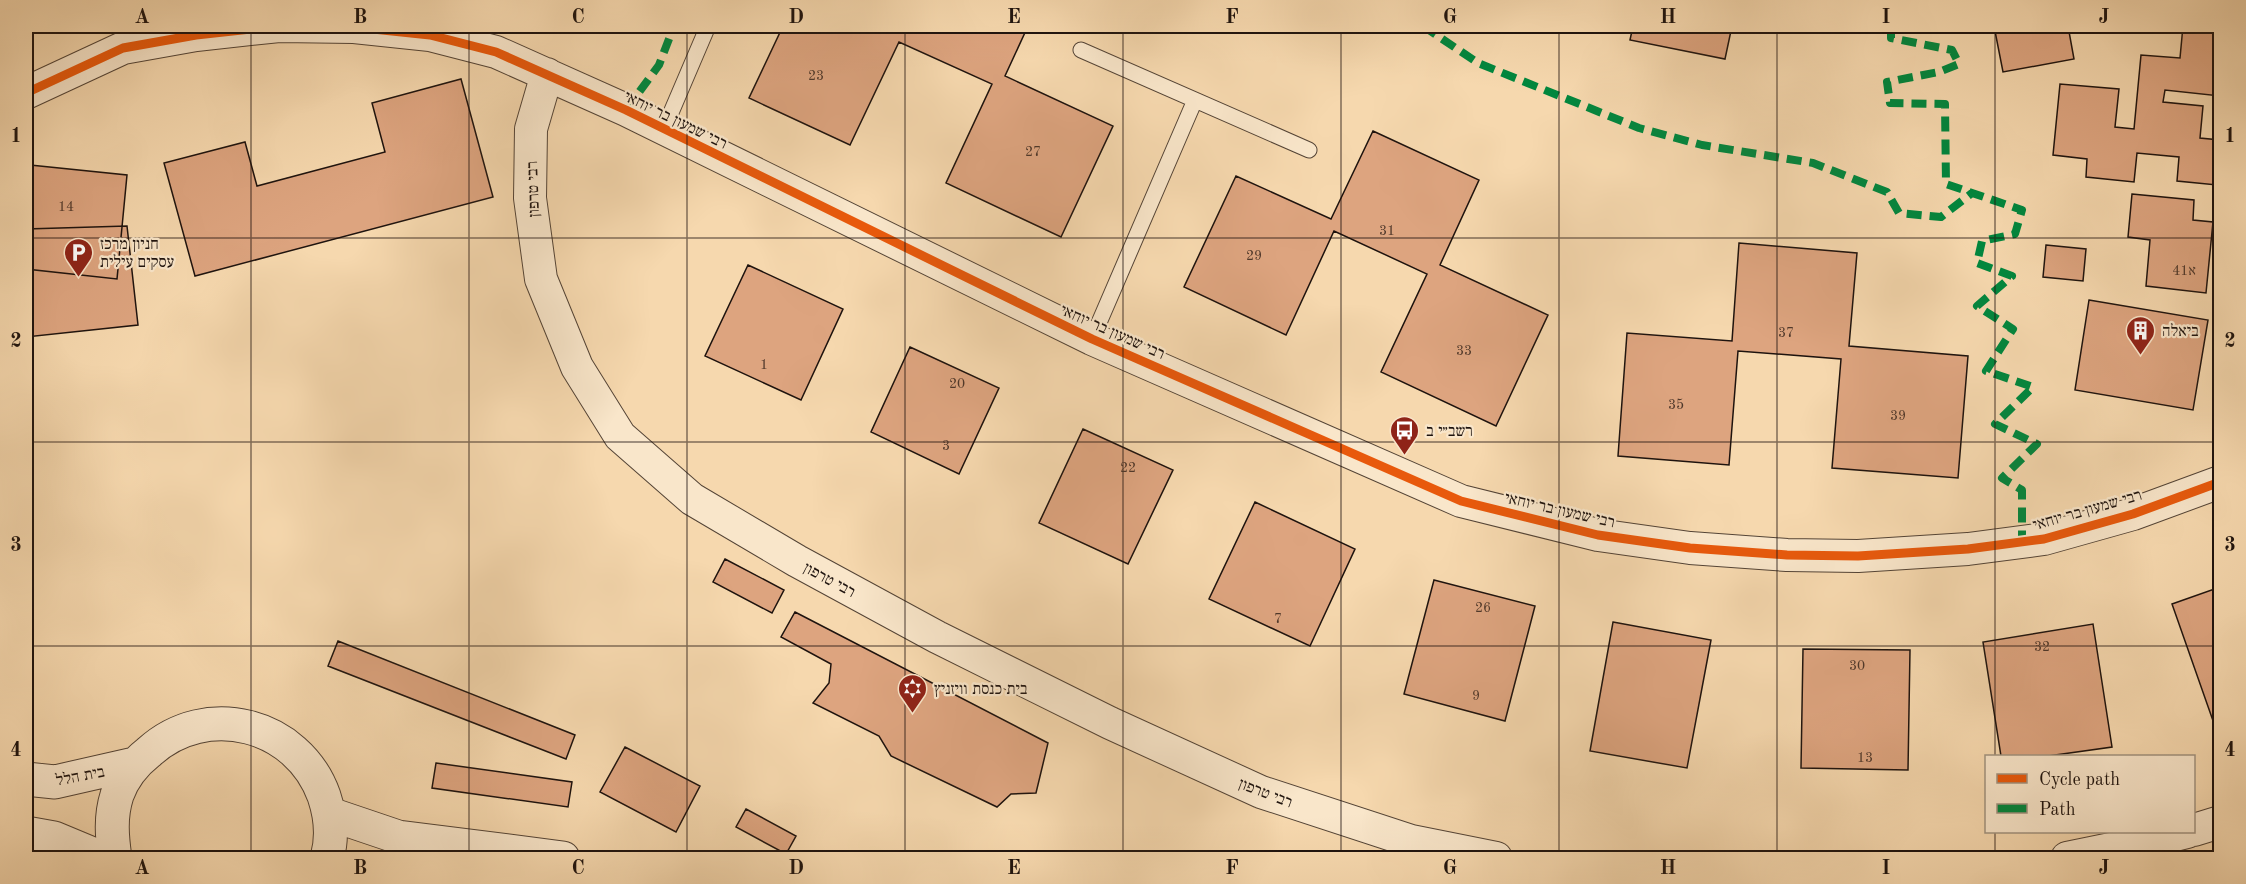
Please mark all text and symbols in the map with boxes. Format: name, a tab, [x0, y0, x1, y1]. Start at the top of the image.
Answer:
text: A	[134, 8, 150, 28]
text: B	[353, 8, 367, 28]
text: C	[571, 8, 585, 28]
text: D	[788, 8, 804, 28]
text: E	[1007, 8, 1021, 28]
text: F	[1225, 8, 1239, 28]
text: G	[1443, 8, 1457, 28]
text: H	[1660, 8, 1676, 28]
text: I	[1882, 8, 1890, 28]
text: J	[2099, 8, 2110, 28]
house number: 23	[808, 69, 824, 83]
street label: רבי שמעון בר יוחאי	[621, 89, 729, 153]
text: 1	[10, 127, 22, 147]
text: 1	[2224, 127, 2236, 147]
house number: 27	[1025, 145, 1041, 159]
street label: רבי טרפון	[525, 160, 543, 217]
house number: 14	[58, 200, 74, 214]
house number: 31	[1379, 224, 1395, 238]
parking icon: חניון מרכז עסקים עילית	[63, 236, 95, 278]
place label: חניון מרכז עסקים עילית	[100, 237, 175, 271]
house number: 29	[1246, 249, 1262, 263]
house number: 41א	[2172, 264, 2196, 278]
street label: רבי שמעון בר יוחאי	[1057, 303, 1167, 363]
building icon: ביאלה	[2125, 314, 2157, 356]
place label: ביאלה	[2162, 322, 2199, 340]
house number: 37	[1778, 326, 1794, 340]
text: 2	[10, 332, 22, 352]
text: 2	[2224, 332, 2236, 352]
house number: 33	[1456, 344, 1472, 358]
house number: 1	[760, 358, 768, 372]
house number: 20	[949, 377, 965, 391]
house number: 35	[1668, 398, 1684, 412]
house number: 39	[1890, 409, 1906, 423]
bus stop icon: רשב״י ב	[1389, 414, 1421, 456]
place label: רשב״י ב	[1426, 424, 1473, 440]
house number: 3	[942, 439, 950, 453]
house number: 22	[1120, 461, 1136, 475]
street label: רבי שמעון בר יוחאי	[2031, 488, 2144, 534]
street label: רבי שמעון בר יוחאי	[1503, 490, 1616, 531]
text: 3	[10, 536, 22, 556]
text: 3	[2224, 536, 2236, 556]
street label: רבי טרפון	[800, 560, 858, 601]
house number: 26	[1475, 601, 1491, 615]
house number: 7	[1274, 612, 1282, 626]
house number: 32	[2034, 640, 2050, 654]
house number: 30	[1849, 659, 1865, 673]
synagogue icon: בית כנסת וויזניץ	[897, 672, 929, 714]
place label: בית כנסת וויזניץ	[934, 682, 1028, 698]
house number: 9	[1472, 689, 1480, 703]
text: 4	[10, 741, 22, 761]
text: 4	[2224, 741, 2236, 761]
house number: 13	[1857, 751, 1873, 765]
legend	[1985, 755, 2195, 833]
street label: בית הלל	[54, 762, 106, 790]
text: Cycle path	[2039, 771, 2120, 789]
street label: רבי טרפון	[1236, 776, 1294, 811]
text: Path	[2039, 801, 2076, 819]
text: A	[134, 859, 150, 879]
text: B	[353, 859, 367, 879]
text: C	[571, 859, 585, 879]
text: D	[788, 859, 804, 879]
text: E	[1007, 859, 1021, 879]
text: F	[1225, 859, 1239, 879]
text: G	[1443, 859, 1457, 879]
text: H	[1660, 859, 1676, 879]
text: I	[1882, 859, 1890, 879]
text: J	[2099, 859, 2110, 879]

